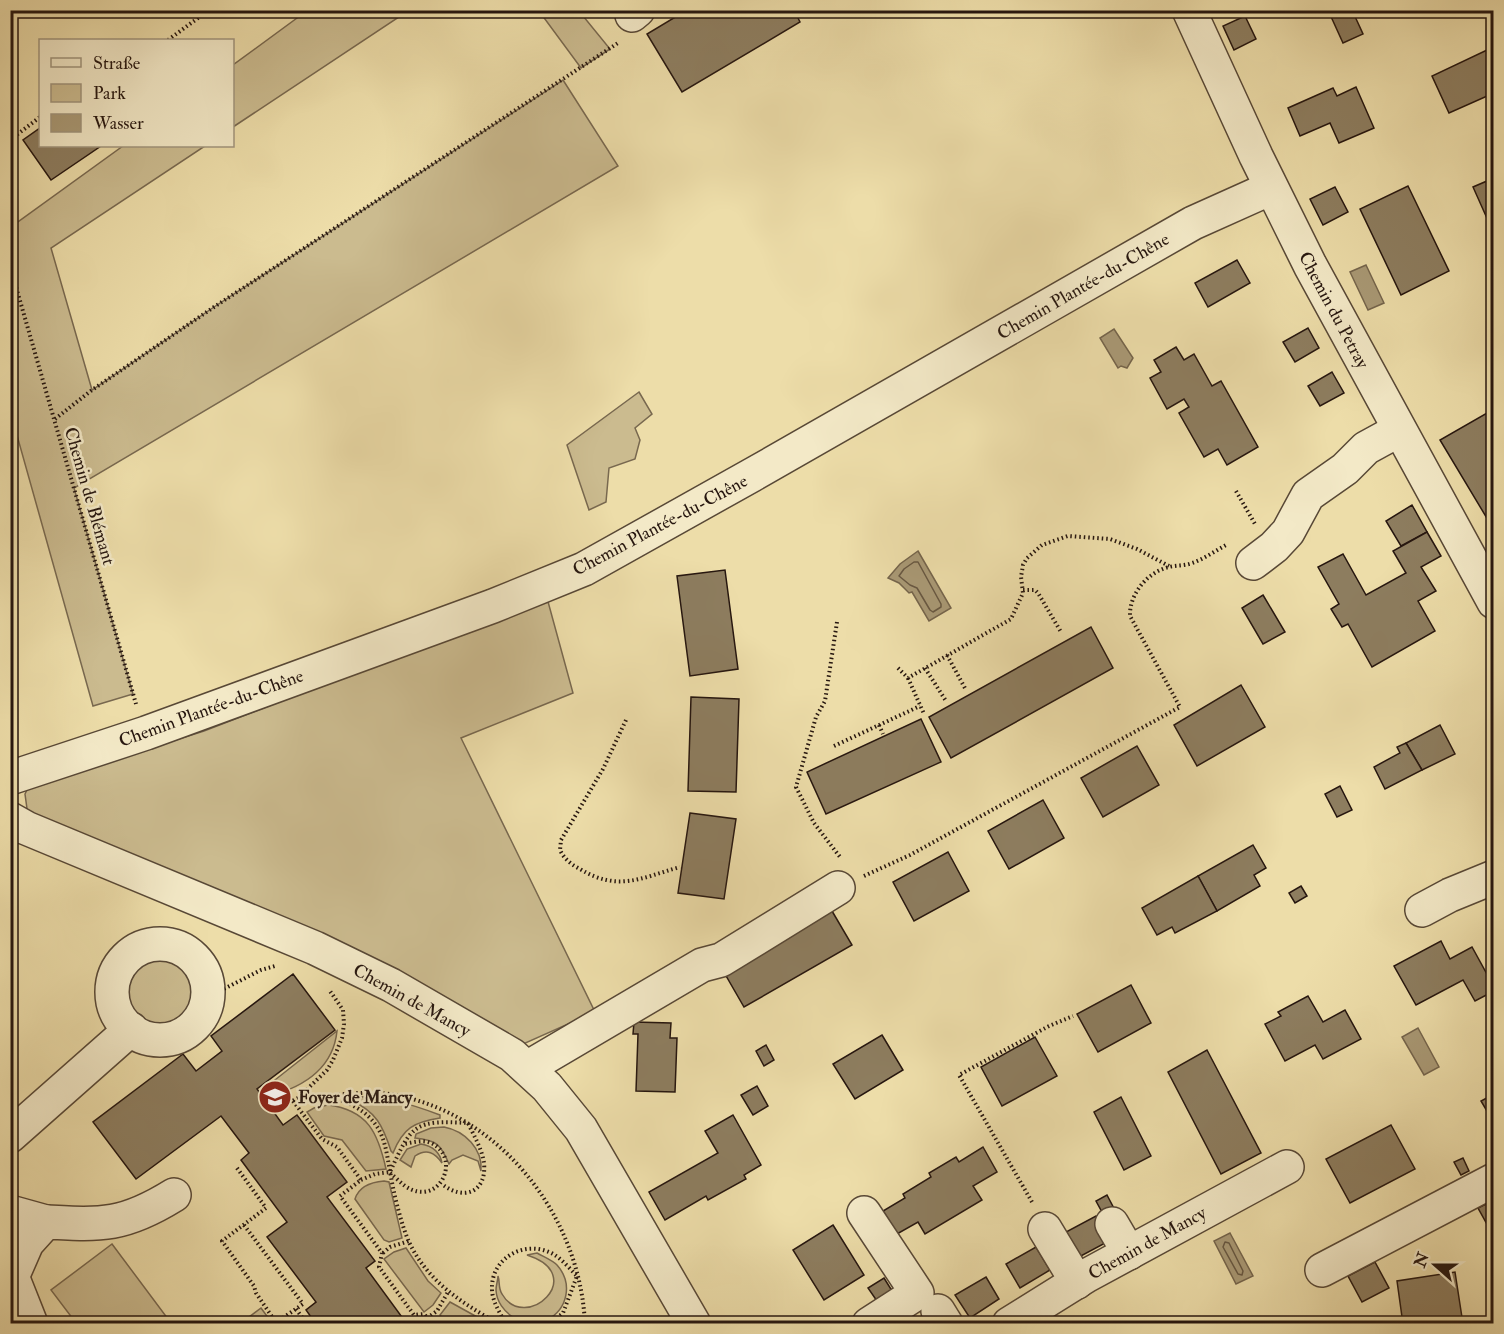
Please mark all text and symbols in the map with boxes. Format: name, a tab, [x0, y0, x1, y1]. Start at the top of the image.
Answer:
legend	[39, 39, 234, 147]
text: Straße	[93, 52, 141, 75]
text: Park	[93, 82, 126, 105]
text: Wasser	[92, 112, 144, 135]
street label: Chemin Plantée-du-Chêne	[993, 228, 1174, 345]
street label: Chemin du Petray	[1293, 248, 1375, 374]
street label: Chemin de Blémant	[59, 425, 120, 568]
street label: Chemin Plantée-du-Chêne	[569, 469, 752, 581]
street label: Chemin Plantée-du-Chêne	[116, 664, 307, 753]
street label: Chemin de Mancy	[349, 959, 476, 1043]
school or university icon: Foyer de Mancy	[257, 1079, 293, 1115]
place label: Foyer de Mancy	[298, 1086, 414, 1109]
street label: Chemin de Mancy	[1084, 1201, 1211, 1285]
north arrow	[1405, 1235, 1465, 1295]
text: N	[1410, 1249, 1434, 1271]

